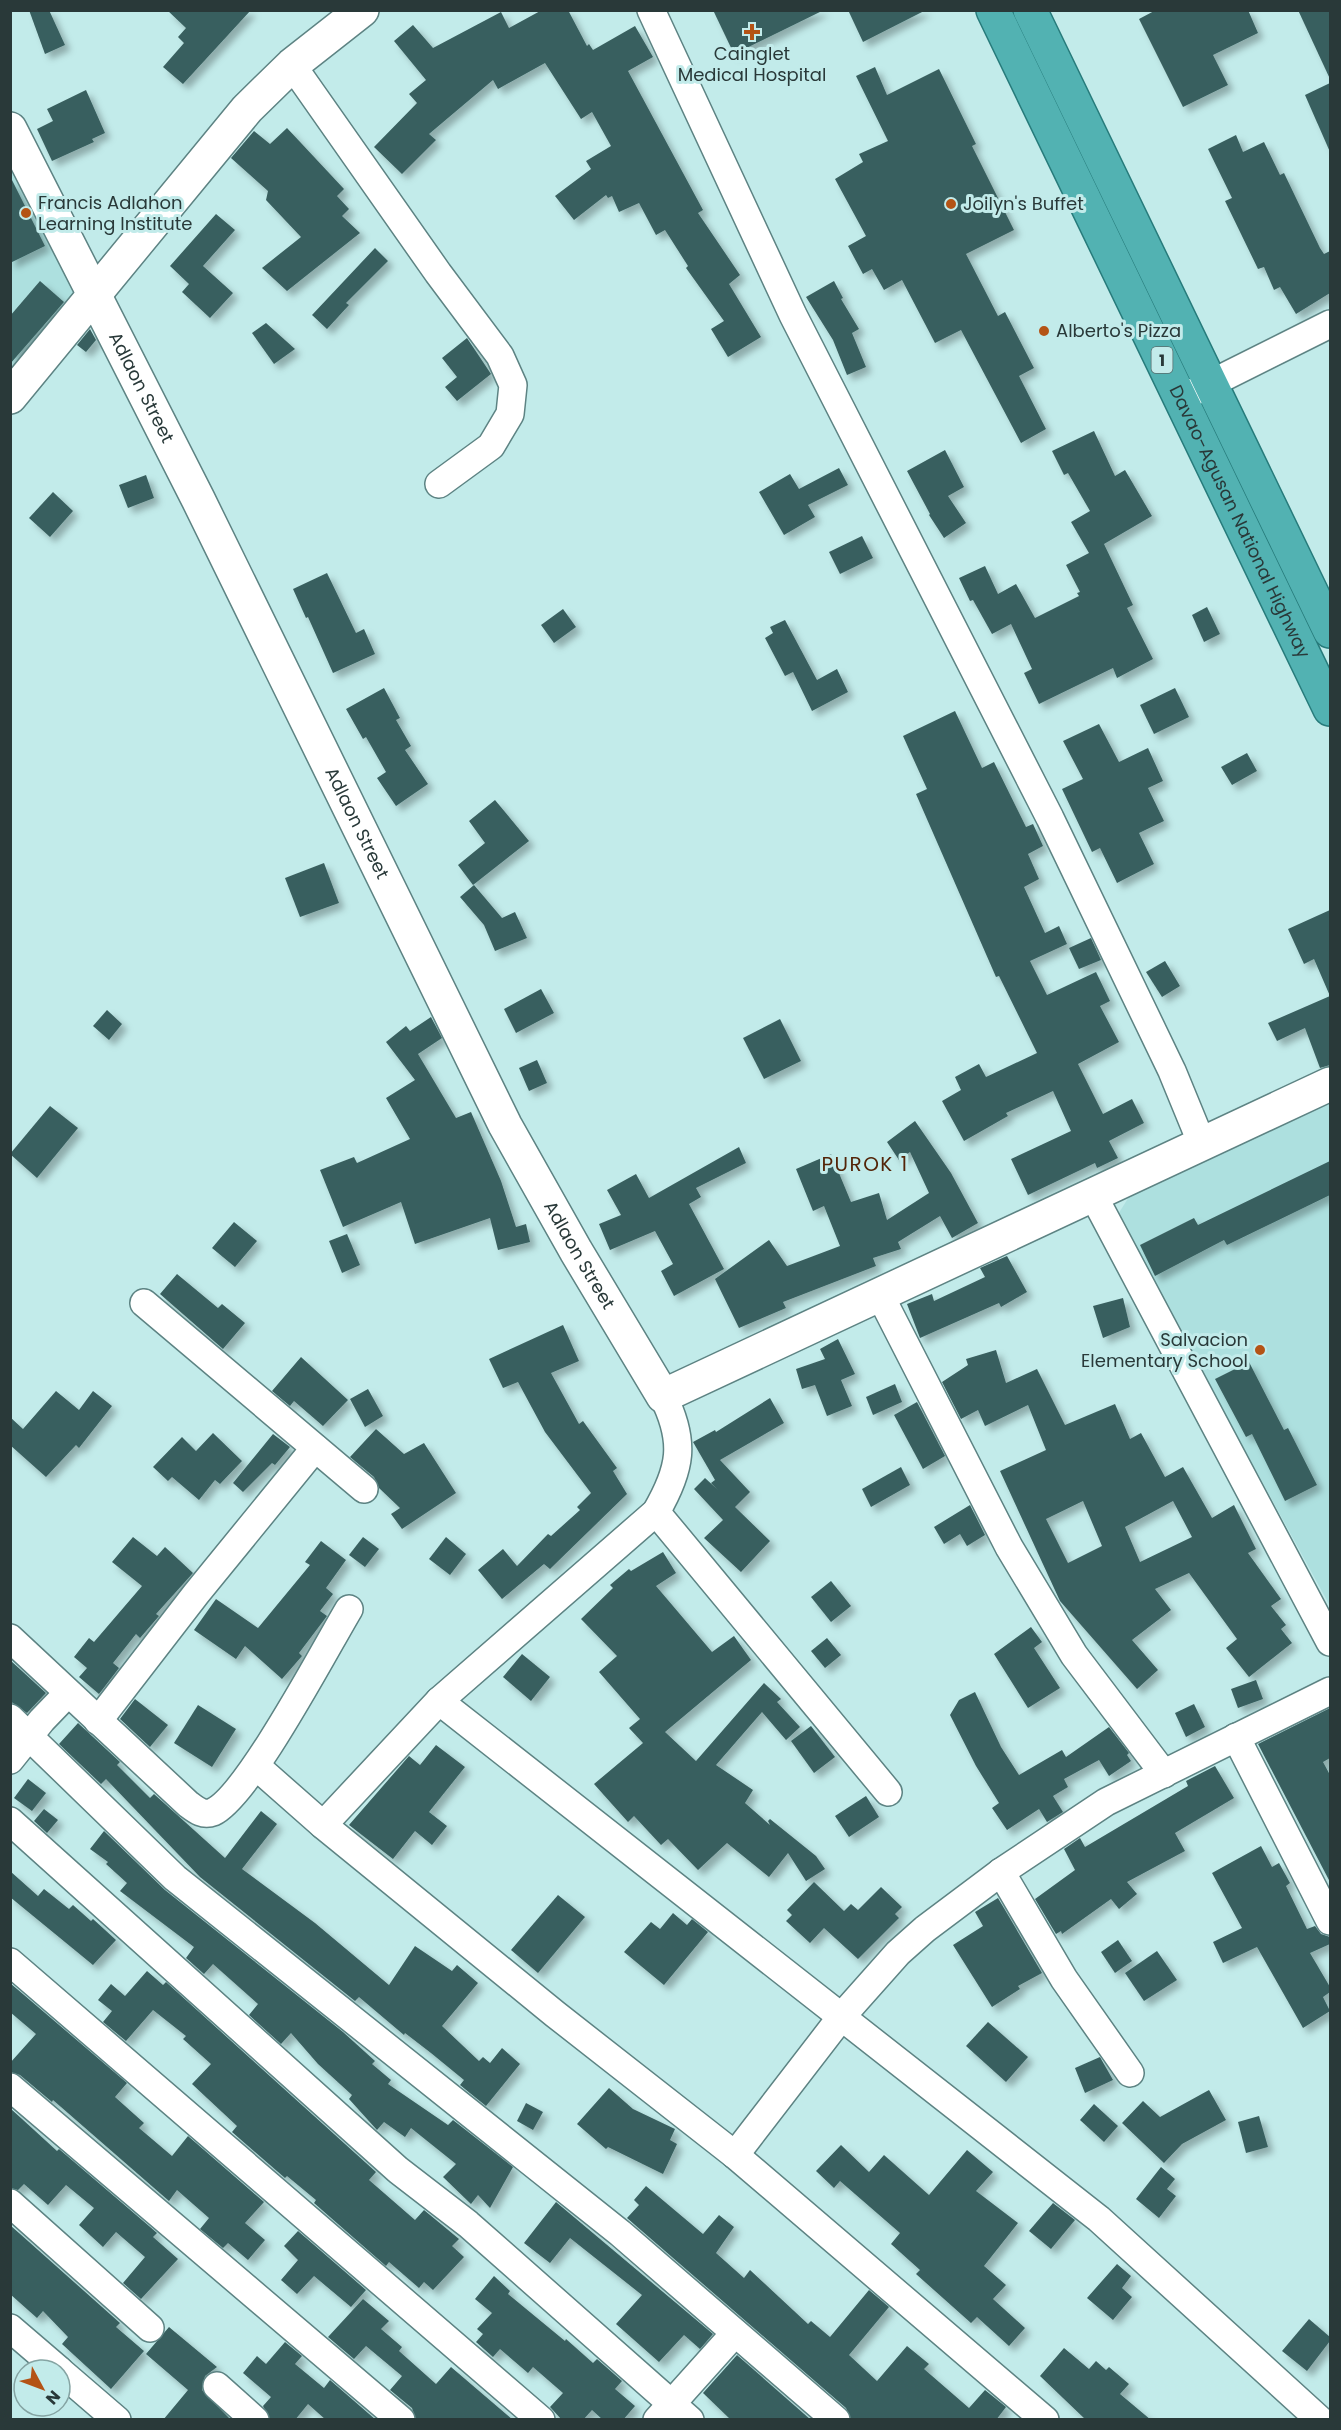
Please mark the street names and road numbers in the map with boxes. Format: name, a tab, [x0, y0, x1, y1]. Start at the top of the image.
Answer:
street label: Adlaon Street	[103, 327, 180, 447]
road number: 1	[1152, 347, 1172, 373]
street label: Davao-Agusan National Highway	[1164, 381, 1317, 662]
street label: Adlaon Street	[319, 763, 395, 883]
street label: Adlaon Street	[538, 1196, 621, 1314]

